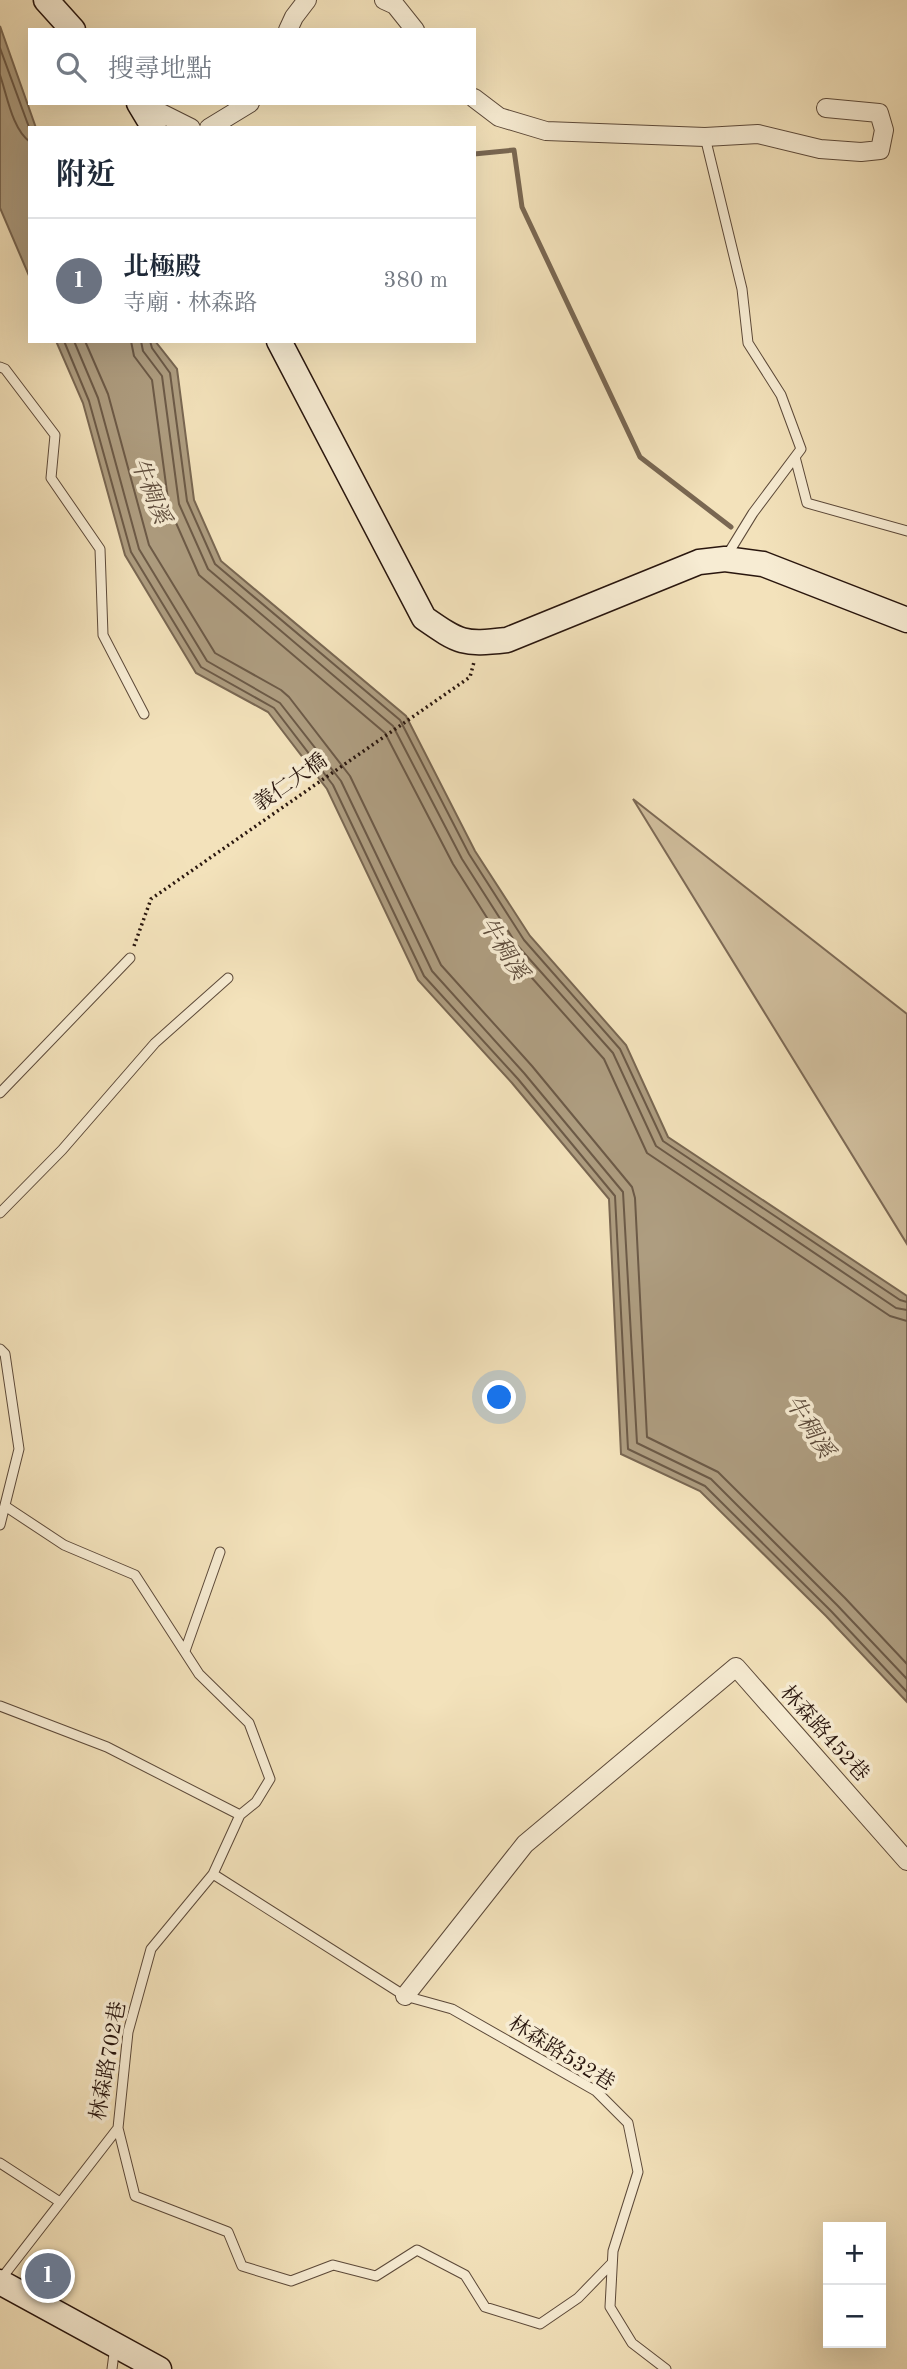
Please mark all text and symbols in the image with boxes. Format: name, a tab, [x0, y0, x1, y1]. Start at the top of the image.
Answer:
search box	[28, 28, 476, 105]
icon: search	[52, 48, 90, 86]
text: 搜尋地點	[108, 57, 212, 83]
text: 附近	[56, 161, 116, 191]
text: 北極殿	[123, 255, 201, 281]
text: 1	[72, 269, 86, 292]
text: 380 m	[383, 269, 448, 292]
text: 寺廟 · 林森路	[123, 292, 257, 315]
water label: 牛稠溪	[126, 454, 177, 530]
street label: 義仁大橋	[249, 749, 331, 816]
water label: 牛稠溪	[475, 913, 535, 987]
your location	[482, 1380, 516, 1414]
water label: 牛稠溪	[781, 1391, 841, 1465]
street label: 林森路452巷	[776, 1681, 874, 1786]
street label: 林森路702巷	[86, 1999, 130, 2122]
street label: 林森路532巷	[504, 2011, 619, 2095]
map controls	[823, 2222, 886, 2348]
button: +	[823, 2222, 886, 2285]
pin: 1	[25, 2250, 71, 2302]
button: −	[823, 2285, 886, 2348]

